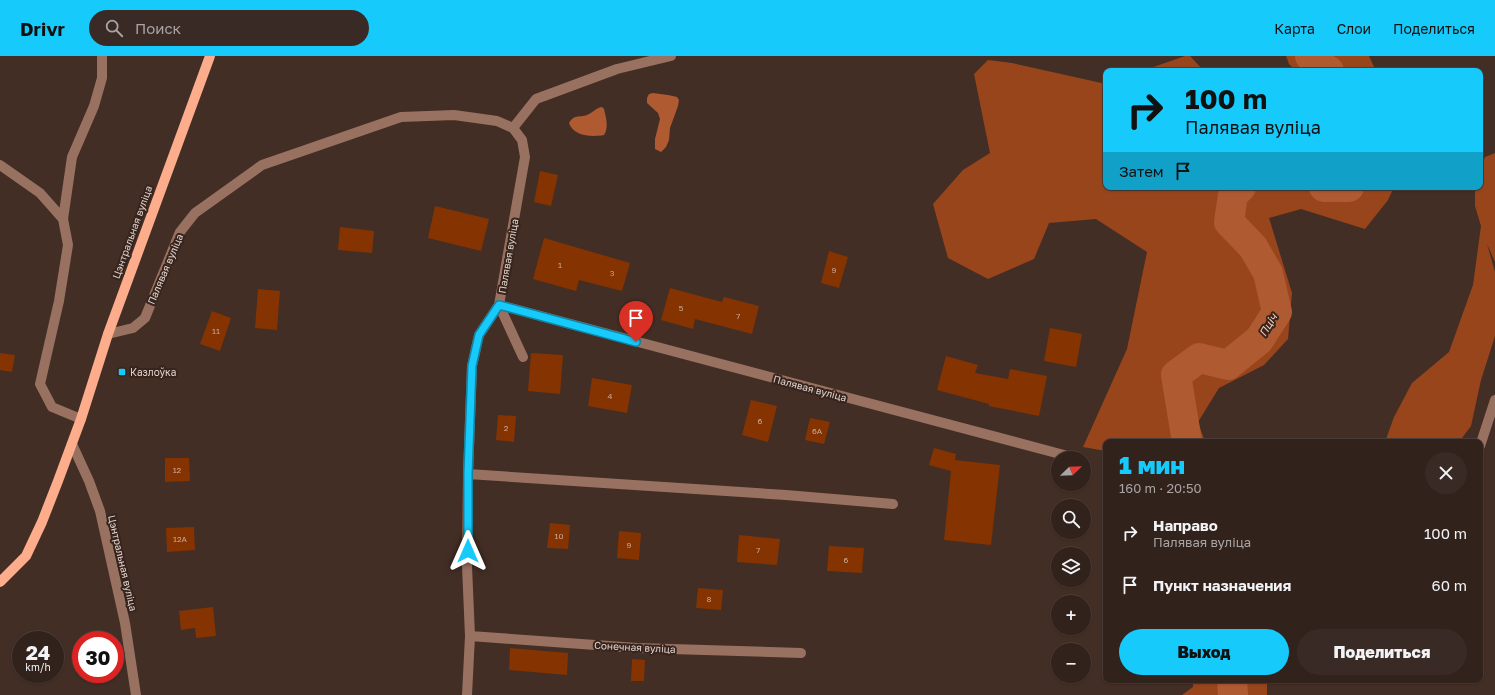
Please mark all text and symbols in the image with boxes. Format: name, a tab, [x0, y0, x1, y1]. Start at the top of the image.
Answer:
search box	[89, 10, 369, 46]
text: Drivr	[20, 17, 65, 40]
icon: search	[103, 17, 125, 39]
text: Поиск	[135, 19, 181, 37]
text: Карта	[1274, 20, 1315, 37]
text: Слои	[1337, 20, 1371, 37]
text: Поделиться	[1393, 20, 1475, 37]
text: 100 m	[1185, 82, 1267, 115]
icon: right	[1119, 84, 1171, 136]
text: Палявая вуліца	[1185, 116, 1321, 138]
icon: arrive	[1172, 160, 1194, 182]
text: Затем	[1119, 162, 1164, 180]
street label: Цэнтральная вуліца	[110, 184, 154, 280]
street label: Палявая вуліца	[496, 218, 520, 294]
street label: Палявая вуліца	[145, 232, 185, 306]
house number: 1	[558, 260, 562, 270]
house number: 9	[832, 265, 837, 275]
house number: 3	[610, 268, 615, 278]
pin	[619, 301, 653, 342]
house number: 5	[679, 303, 684, 313]
icon: arrive	[625, 307, 647, 329]
water label: Пціч	[1256, 310, 1280, 338]
house number: 7	[736, 311, 740, 321]
house number: 11	[212, 326, 220, 336]
place label: Казлоўка	[130, 366, 176, 378]
marker: Казлоўка	[117, 367, 127, 377]
street label: Палявая вуліца	[772, 372, 848, 404]
house number: 4	[608, 391, 613, 401]
house number: 6	[758, 416, 763, 426]
house number: 2	[504, 423, 509, 433]
house number: 6А	[812, 426, 823, 436]
text: 1 мин	[1119, 450, 1185, 479]
north arrow	[1051, 451, 1091, 491]
map controls	[1051, 451, 1091, 683]
button: close	[1425, 452, 1467, 494]
house number: 12	[173, 465, 182, 475]
text: 160 m · 20:50	[1119, 480, 1202, 496]
button: search	[1051, 499, 1091, 539]
street label: Цэнтральная вуліца	[106, 514, 140, 612]
text: Направо	[1153, 516, 1218, 534]
icon: right	[1119, 522, 1141, 544]
text: 100 m	[1424, 524, 1467, 542]
position arrow	[447, 530, 489, 572]
house number: 10	[555, 531, 563, 541]
house number: 12А	[173, 534, 188, 544]
text: Палявая вуліца	[1153, 534, 1251, 550]
house number: 9	[627, 540, 632, 550]
house number: 7	[756, 545, 760, 555]
button: layers	[1051, 547, 1091, 587]
house number: 6	[844, 555, 849, 565]
icon: arrive	[1119, 574, 1141, 596]
text: Пункт назначения	[1153, 576, 1291, 594]
text: 60 m	[1432, 576, 1467, 594]
house number: 8	[707, 594, 712, 604]
button: +	[1051, 595, 1091, 635]
button: Выход	[1119, 629, 1289, 675]
button: Поделиться	[1297, 629, 1467, 675]
speed limit sign: 30	[72, 631, 124, 683]
street label: Сонечная вуліца	[594, 639, 676, 655]
text: 24	[26, 640, 50, 664]
button: −	[1051, 643, 1091, 683]
text: km/h	[25, 661, 51, 673]

